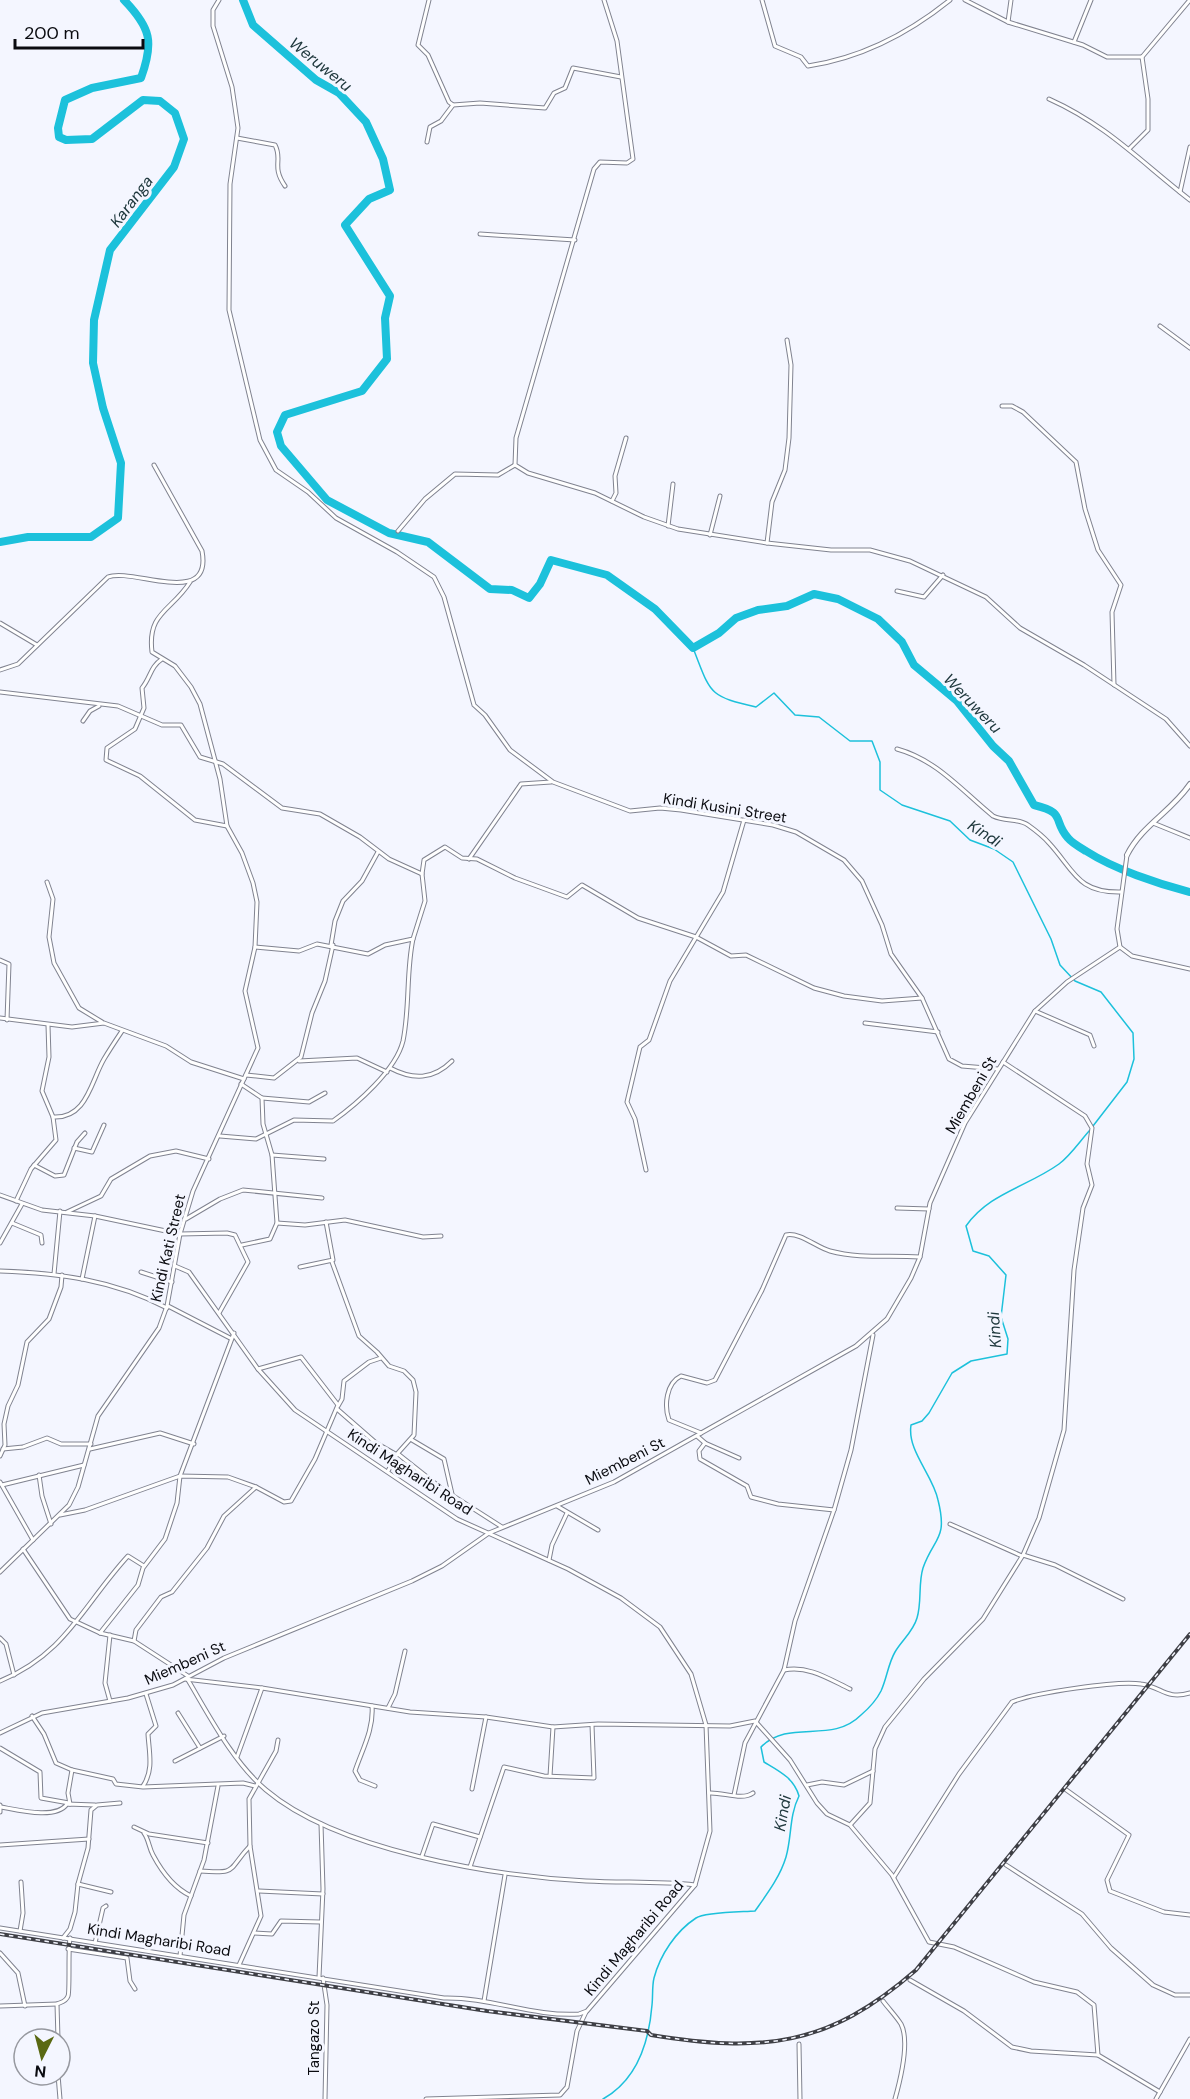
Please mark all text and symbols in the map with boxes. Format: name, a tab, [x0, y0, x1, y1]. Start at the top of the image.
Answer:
scale bar	[15, 12, 142, 50]
text: 200 m	[24, 21, 80, 45]
water label: Weruweru	[285, 33, 357, 96]
water label: Karanga	[105, 171, 158, 231]
water label: Weruweru	[939, 669, 1006, 738]
street label: Kindi Kusini Street	[662, 788, 788, 828]
water label: Kindi	[964, 815, 1007, 853]
street label: Miembeni St	[941, 1052, 1001, 1138]
street label: Kindi Kati Street	[146, 1192, 190, 1304]
water label: Kindi	[983, 1310, 1006, 1349]
street label: Kindi Magharibi Road	[344, 1424, 476, 1520]
street label: Miembeni St	[582, 1432, 668, 1490]
street label: Miembeni St	[141, 1636, 229, 1690]
water label: Kindi	[769, 1792, 796, 1833]
street label: Kindi Magharibi Road	[580, 1876, 688, 2000]
street label: Kindi Magharibi Road	[86, 1919, 232, 1961]
street label: Tangazo St	[304, 2000, 324, 2075]
north arrow	[12, 2027, 72, 2087]
text: N	[34, 2060, 47, 2082]

